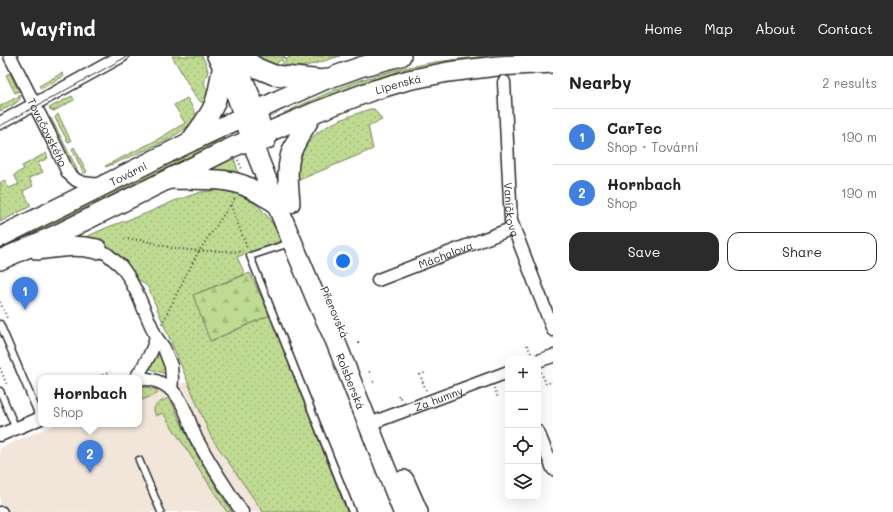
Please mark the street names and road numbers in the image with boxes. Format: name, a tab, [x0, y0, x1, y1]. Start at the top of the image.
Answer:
street label: Lipenská	[373, 70, 422, 97]
street label: Tovačovského	[25, 95, 72, 169]
street label: Tovární	[107, 157, 149, 189]
street label: Vaníčkova	[502, 182, 524, 239]
street label: Máchalova	[416, 237, 475, 271]
street label: Přerovská	[317, 284, 353, 340]
street label: Rolsberská	[333, 351, 369, 411]
street label: Za humny	[412, 382, 465, 414]

